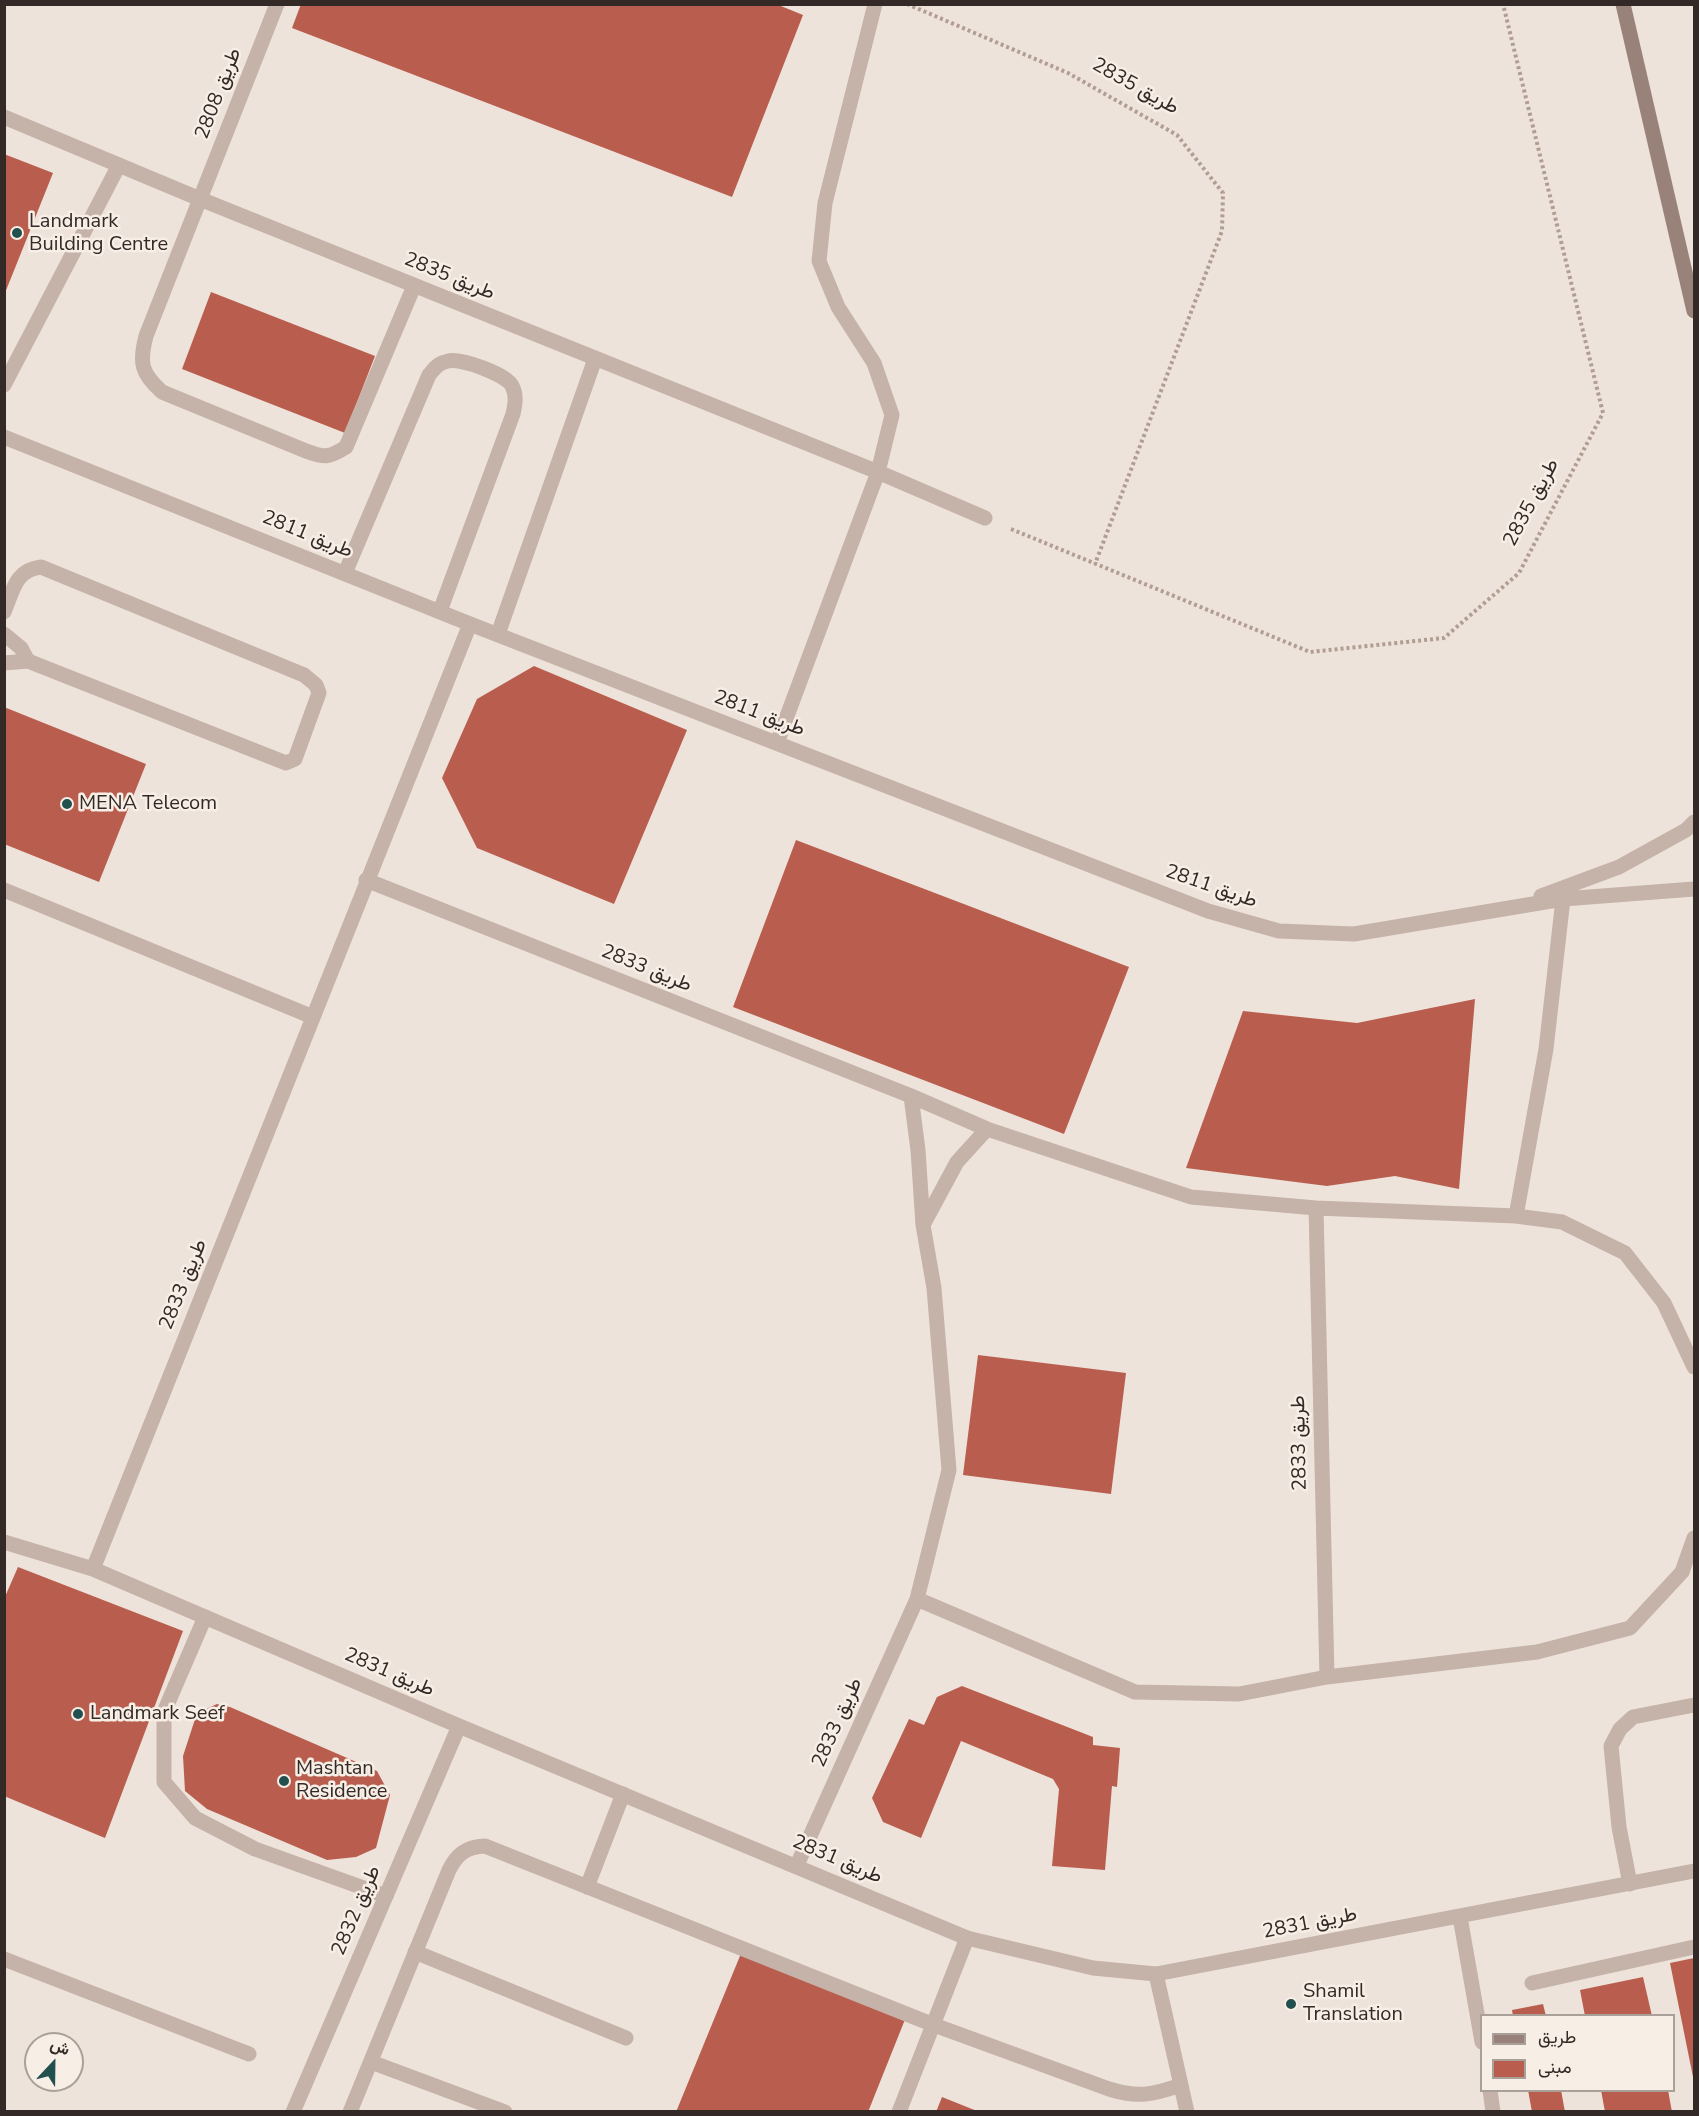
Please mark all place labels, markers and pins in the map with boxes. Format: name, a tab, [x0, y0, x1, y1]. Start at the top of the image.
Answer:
place label: Landmark Building Centre	[29, 210, 168, 257]
marker: Landmark Building Centre	[10, 226, 24, 240]
place label: MENA Telecom	[79, 792, 217, 816]
marker: MENA Telecom	[60, 797, 74, 811]
place label: Landmark Seef	[90, 1702, 225, 1726]
marker: Landmark Seef	[71, 1707, 85, 1721]
place label: Mashtan Residence	[296, 1757, 387, 1804]
marker: Mashtan Residence	[277, 1774, 291, 1788]
place label: Shamil Translation	[1303, 1980, 1403, 2027]
marker: Shamil Translation	[1284, 1997, 1298, 2011]

